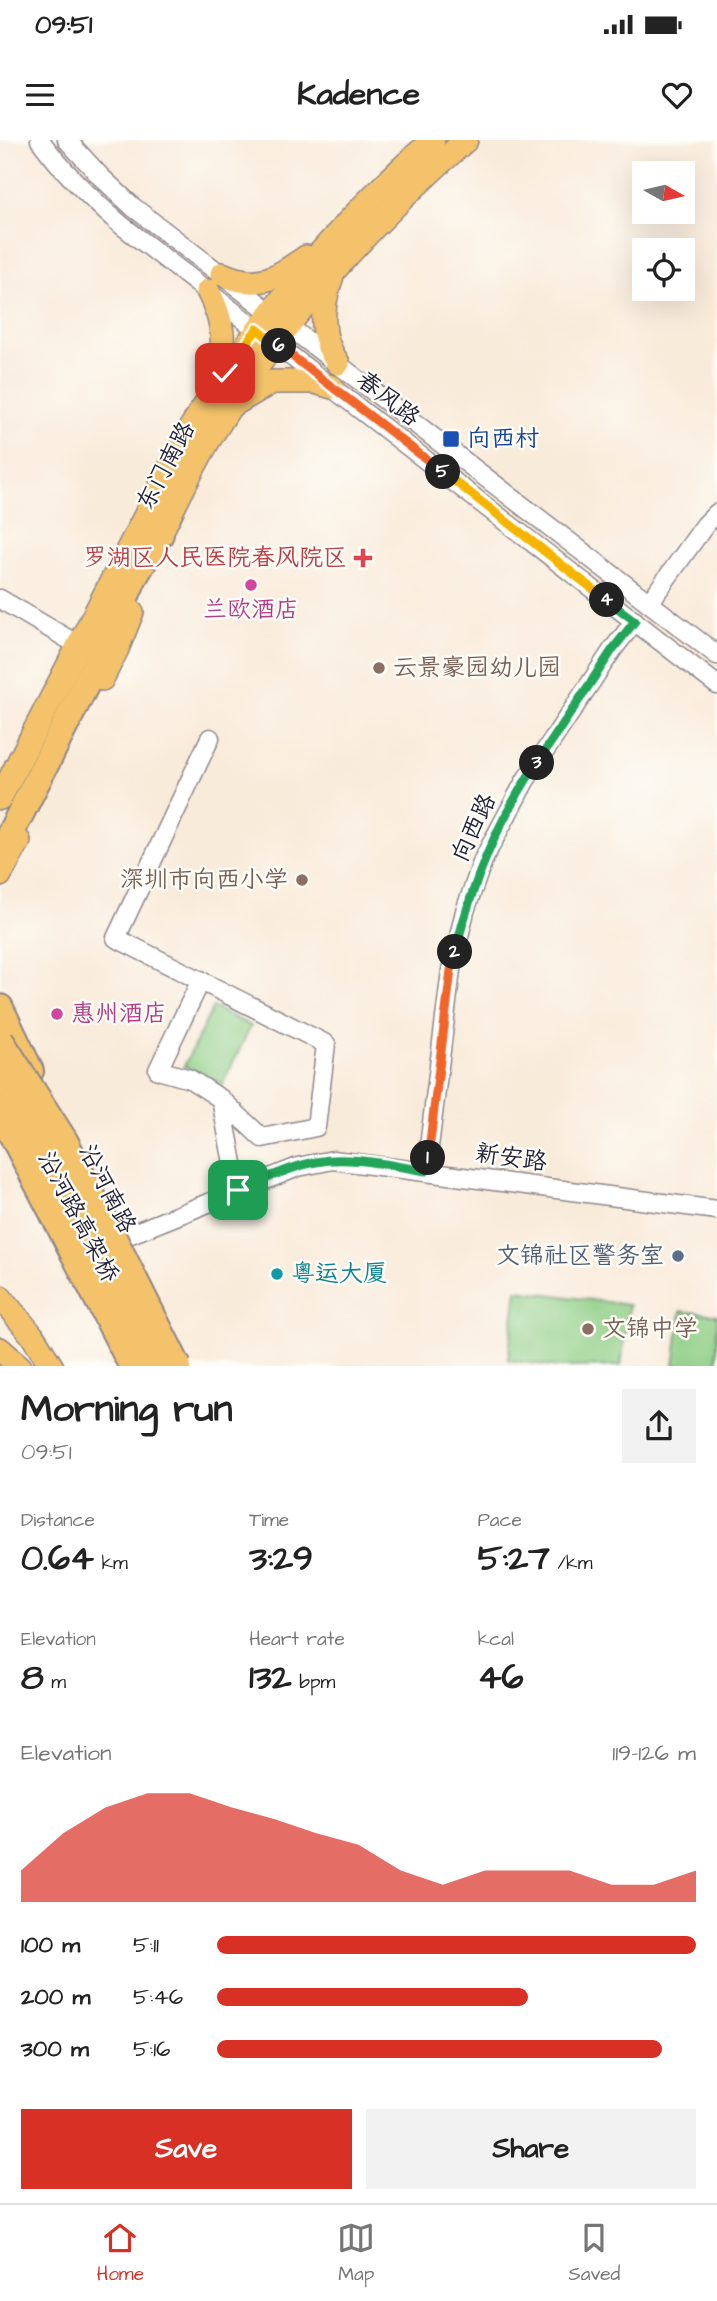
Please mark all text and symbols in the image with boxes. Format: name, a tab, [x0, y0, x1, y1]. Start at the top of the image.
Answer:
text: 09:51	[35, 7, 92, 43]
text: Kadence	[297, 72, 420, 117]
icon: menu	[21, 76, 59, 114]
icon: heart	[658, 76, 696, 114]
north arrow	[632, 161, 695, 224]
map controls	[632, 161, 695, 301]
button: locate	[632, 238, 695, 301]
pin: 6	[262, 328, 296, 364]
text: 6	[273, 332, 284, 359]
pin	[195, 343, 255, 403]
icon: check	[206, 354, 244, 392]
street label: 春风路	[349, 363, 427, 435]
street label: 东门南路	[128, 416, 204, 516]
place label: 向西村	[467, 422, 539, 456]
marker: 向西村	[441, 429, 461, 449]
pin: 5	[426, 454, 460, 490]
text: 5	[436, 458, 449, 485]
place label: 罗湖区人民医院春风院区	[83, 541, 347, 575]
marker: 罗湖区人民医院春风院区	[353, 548, 373, 568]
marker: 兰欧酒店	[243, 577, 259, 593]
pin: 4	[590, 582, 624, 617]
text: 4	[600, 586, 613, 613]
place label: 兰欧酒店	[203, 593, 299, 627]
place label: 云景豪园幼儿园	[393, 651, 561, 685]
marker: 云景豪园幼儿园	[371, 660, 387, 676]
pin: 3	[520, 746, 554, 780]
text: 3	[532, 749, 541, 776]
street label: 向西路	[443, 788, 505, 868]
place label: 深圳市向西小学	[120, 863, 288, 897]
marker: 深圳市向西小学	[294, 872, 310, 888]
pin: 2	[438, 934, 472, 970]
text: 2	[449, 938, 460, 965]
place label: 惠州酒店	[71, 997, 167, 1031]
marker: 惠州酒店	[49, 1006, 65, 1022]
street label: 新安路	[473, 1136, 549, 1180]
street label: 沿河南路	[70, 1139, 144, 1239]
pin: 1	[410, 1140, 446, 1176]
text: 1	[426, 1144, 429, 1171]
street label: 沿河路高架桥	[29, 1145, 127, 1289]
pin	[208, 1160, 268, 1220]
icon: arrive	[219, 1171, 257, 1209]
place label: 文锦社区警务室	[496, 1239, 664, 1273]
marker: 文锦社区警务室	[670, 1248, 686, 1264]
place label: 粤运大厦	[291, 1257, 387, 1291]
marker: 粤运大厦	[269, 1266, 285, 1282]
place label: 文锦中学	[602, 1312, 698, 1346]
marker: 文锦中学	[580, 1321, 596, 1337]
text: Morning run	[21, 1384, 233, 1436]
button: share	[622, 1389, 696, 1463]
text: 09:51	[21, 1436, 72, 1468]
text: Distance	[21, 1507, 95, 1534]
text: Time	[249, 1507, 289, 1534]
text: Pace	[478, 1507, 522, 1534]
text: 0.64	[21, 1534, 94, 1583]
text: 3:29	[249, 1534, 313, 1583]
text: 5:27	[478, 1534, 550, 1583]
text: km	[94, 1550, 128, 1577]
text: /km	[550, 1550, 593, 1577]
text: Elevation	[21, 1626, 96, 1653]
text: Heart rate	[249, 1626, 345, 1653]
text: kcal	[478, 1626, 514, 1653]
text: 8	[21, 1653, 44, 1702]
text: 132	[249, 1653, 292, 1702]
text: 46	[478, 1653, 523, 1702]
text: m	[44, 1669, 66, 1696]
text: bpm	[292, 1669, 335, 1696]
text: Elevation	[21, 1737, 112, 1769]
text: 119–126 m	[612, 1737, 696, 1769]
text: 100 m	[21, 1929, 80, 1961]
text: 5:11	[133, 1929, 159, 1961]
text: 200 m	[21, 1981, 90, 2013]
text: 5:46	[133, 1981, 183, 2013]
text: 300 m	[21, 2033, 89, 2065]
text: 5:16	[133, 2033, 171, 2065]
button: Save	[21, 2109, 352, 2189]
button: Share	[366, 2109, 696, 2189]
tab: Home	[97, 2219, 144, 2288]
tab: Map	[337, 2219, 375, 2288]
tab: Saved	[569, 2219, 620, 2288]

